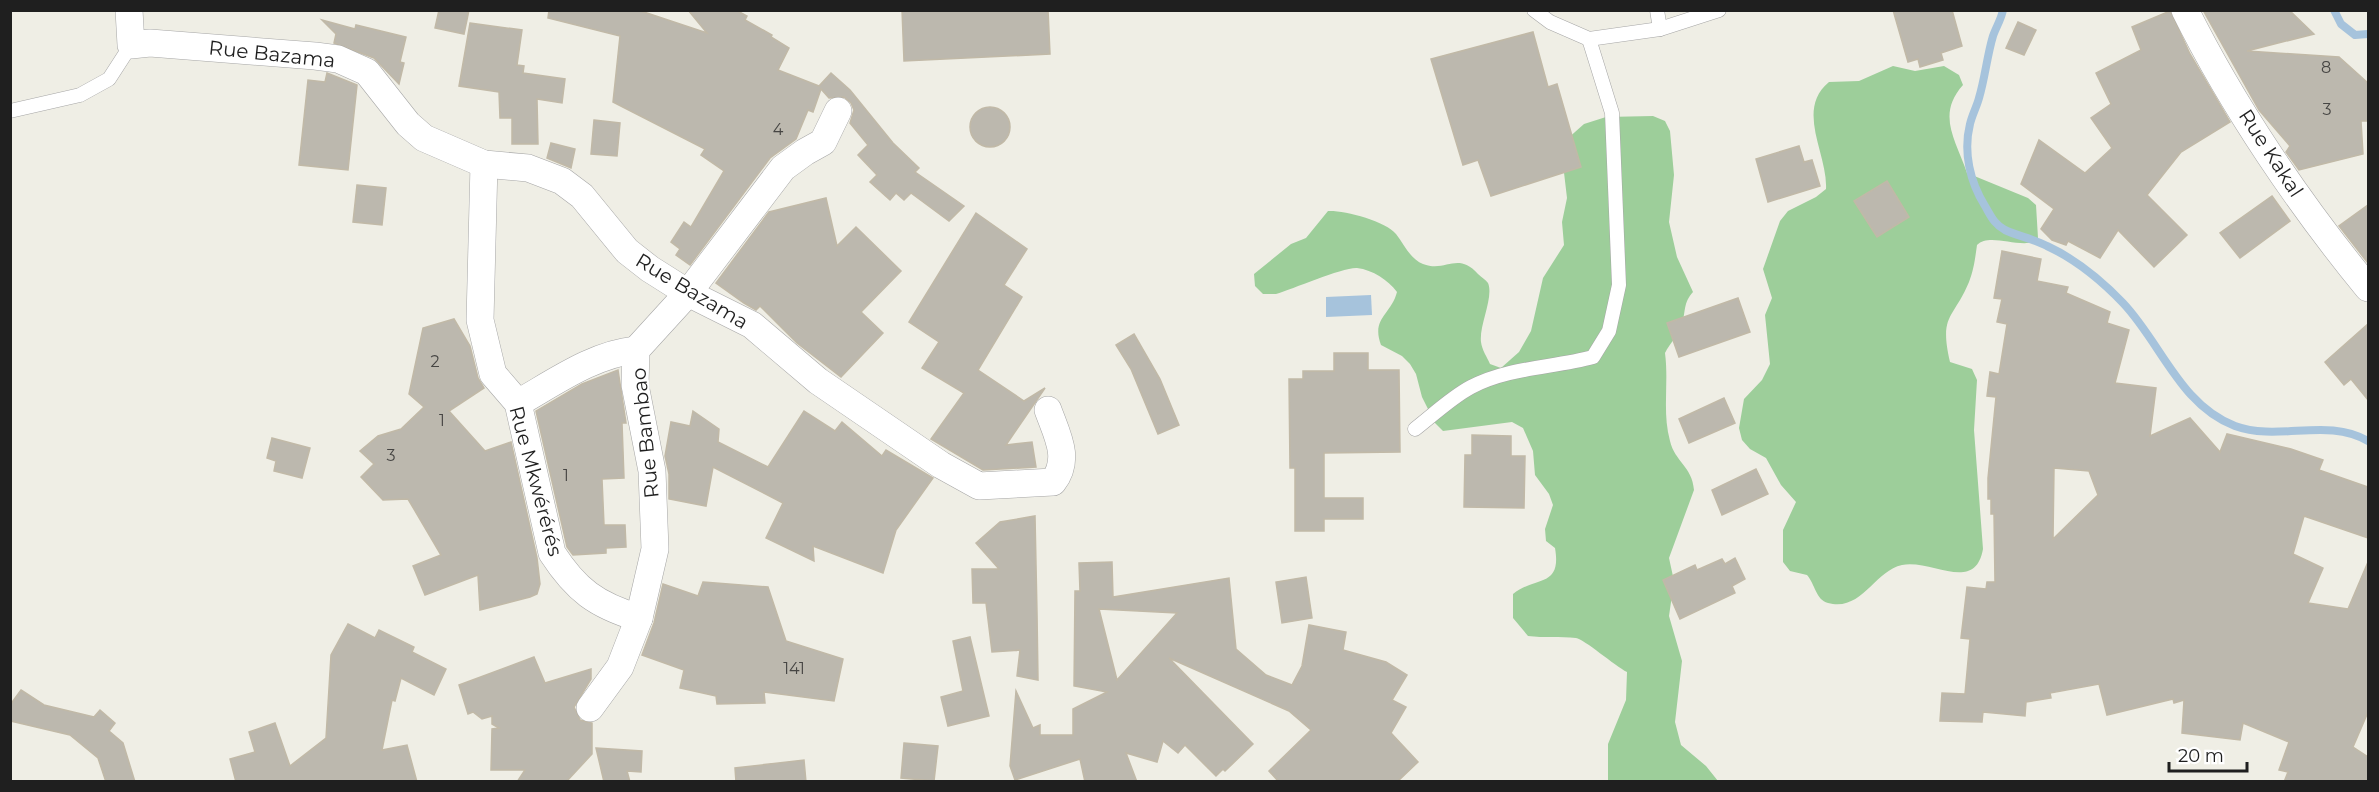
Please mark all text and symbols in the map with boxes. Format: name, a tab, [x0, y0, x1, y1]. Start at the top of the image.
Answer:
street label: Rue Bazama	[208, 35, 336, 73]
house number: 8	[2321, 58, 2331, 77]
house number: 3	[2322, 100, 2332, 119]
street label: Rue Kakal	[2234, 105, 2308, 201]
house number: 4	[773, 120, 784, 139]
street label: Rue Bazama	[631, 248, 753, 334]
house number: 2	[430, 352, 440, 371]
street label: Rue Bambao	[626, 367, 664, 499]
street label: Rue Mkwérérés	[504, 403, 568, 559]
house number: 1	[439, 411, 445, 430]
house number: 3	[386, 446, 396, 465]
house number: 1	[563, 466, 569, 485]
house number: 141	[783, 659, 805, 678]
scale bar	[2169, 735, 2247, 773]
text: 20 m	[2178, 745, 2224, 767]

